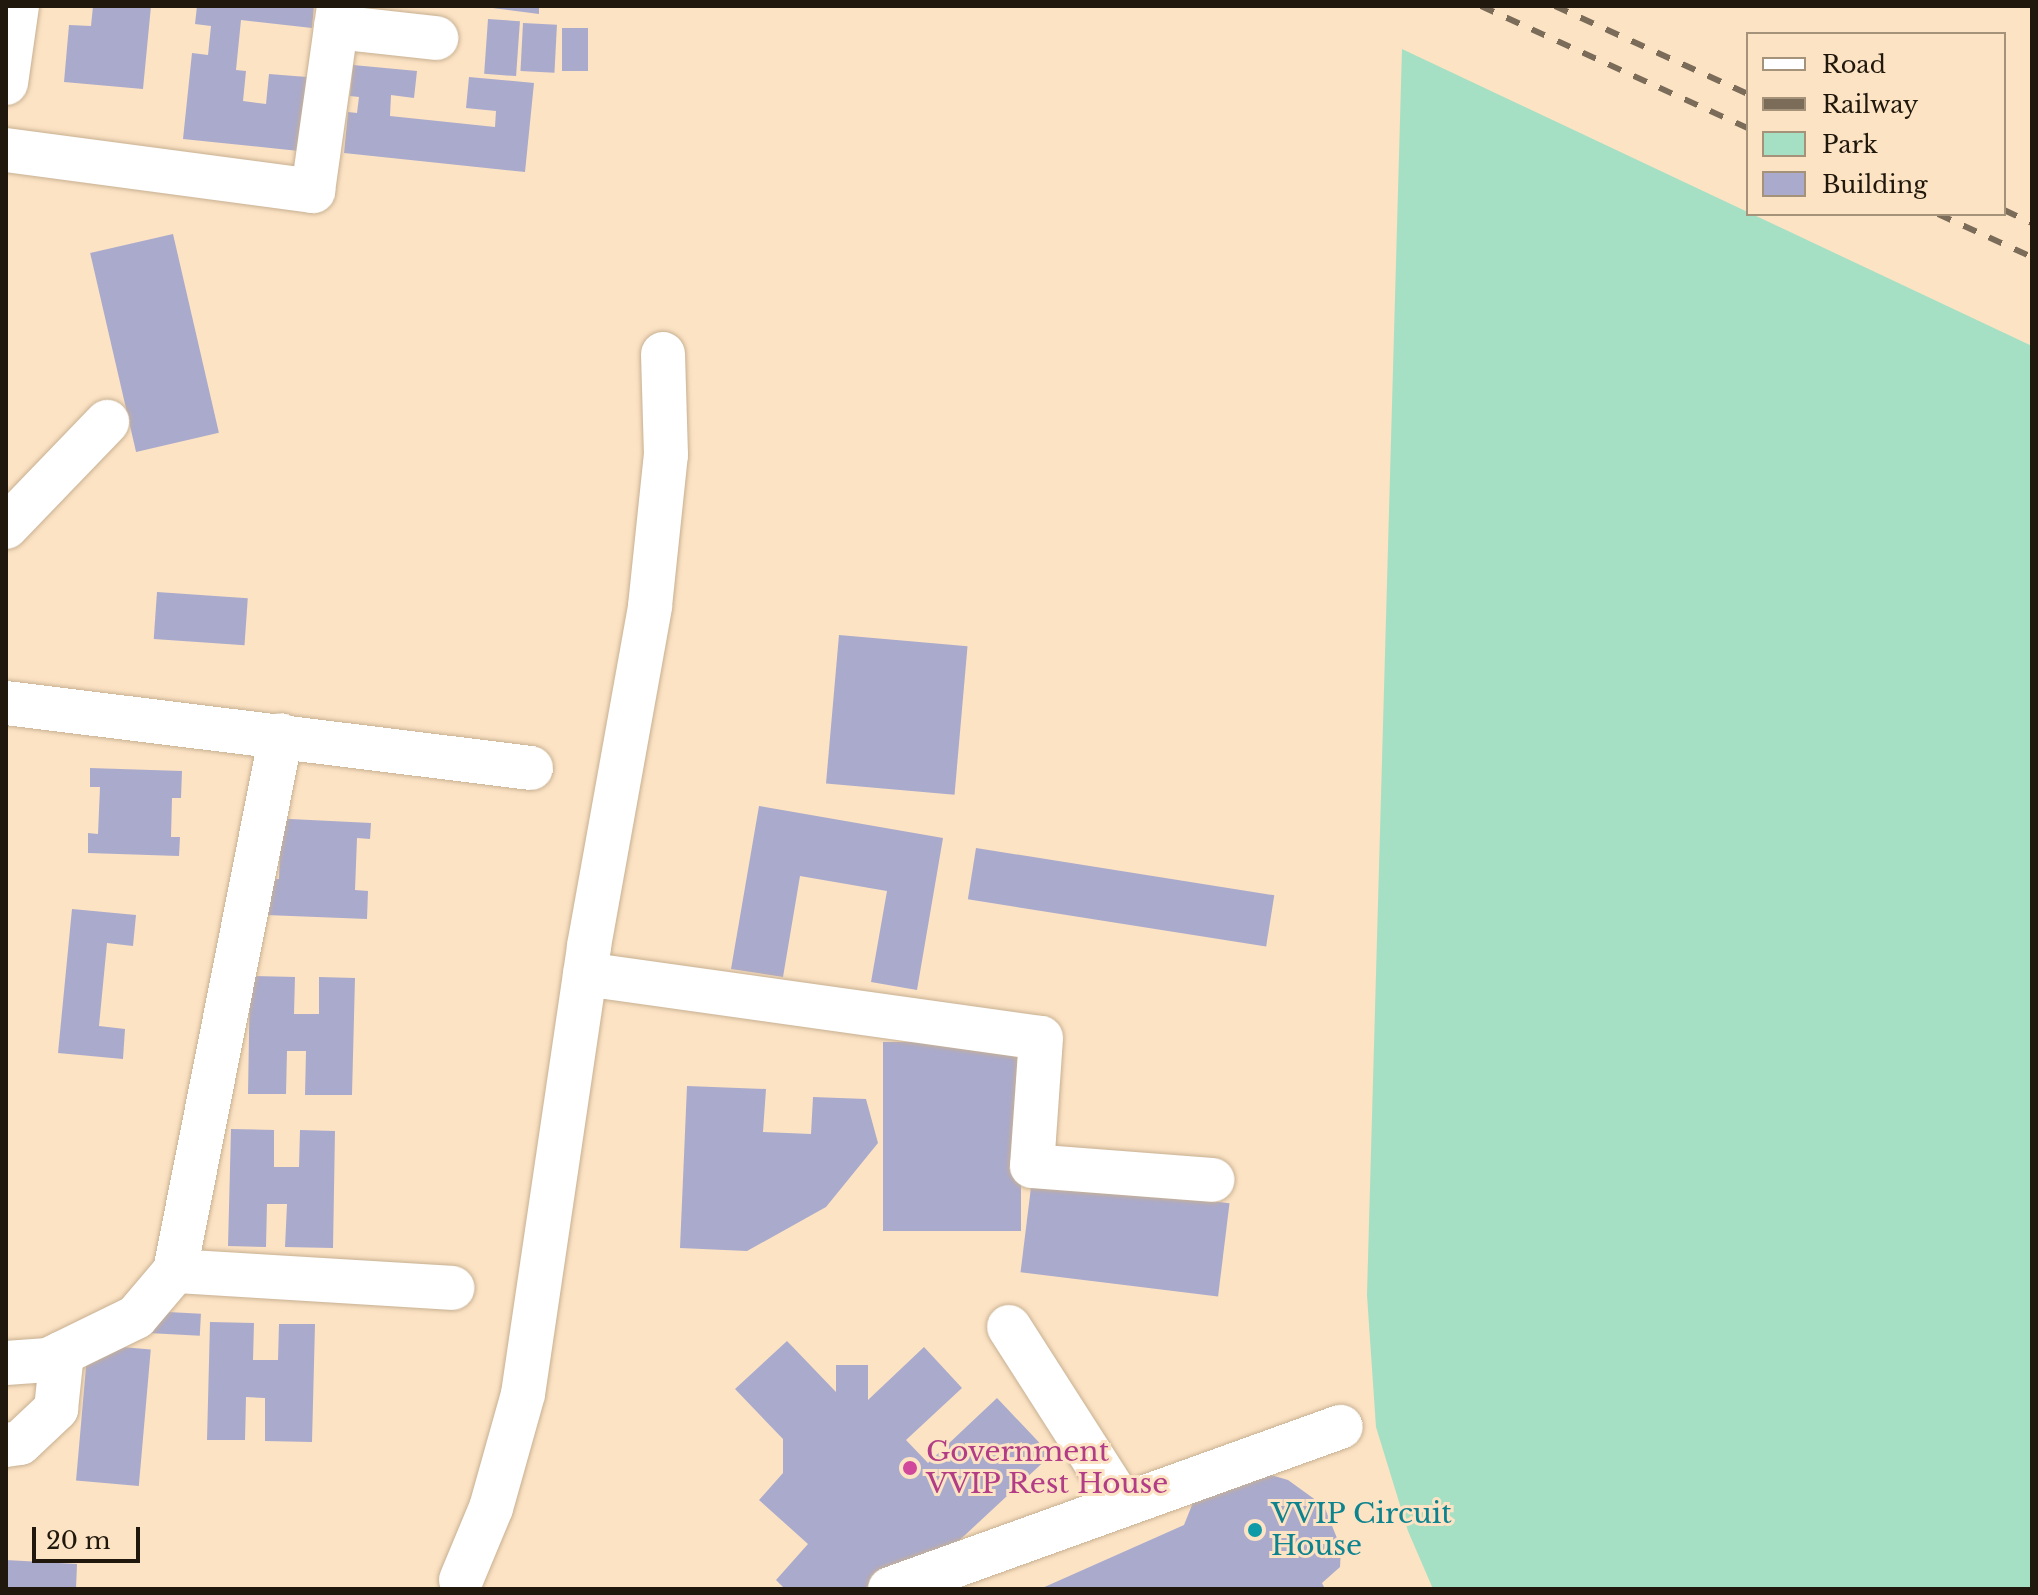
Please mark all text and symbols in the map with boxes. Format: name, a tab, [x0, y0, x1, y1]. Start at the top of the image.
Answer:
legend	[1746, 32, 2006, 216]
text: Road	[1822, 50, 1886, 79]
text: Railway	[1822, 90, 1918, 119]
text: Park	[1822, 130, 1878, 159]
text: Building	[1822, 170, 1928, 199]
place label: Government VVIP Rest House	[926, 1435, 1169, 1501]
marker: Government VVIP Rest House	[901, 1459, 919, 1477]
place label: VVIP Circuit House	[1271, 1497, 1453, 1563]
scale bar	[36, 1511, 144, 1561]
marker: VVIP Circuit House	[1246, 1521, 1264, 1539]
text: 20 m	[46, 1526, 111, 1555]

